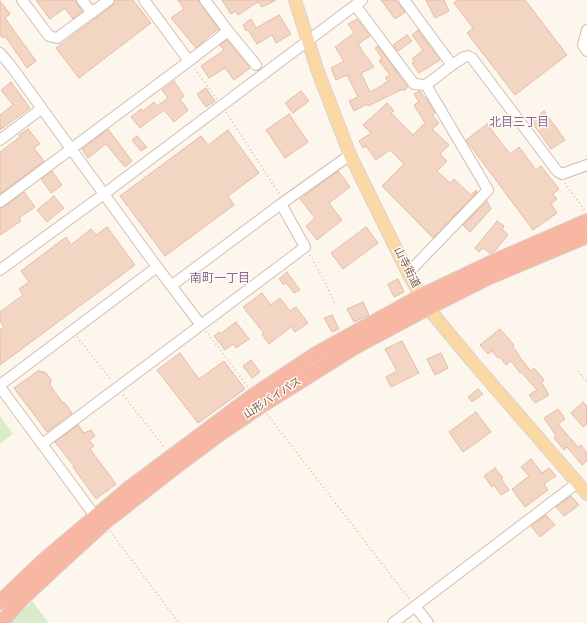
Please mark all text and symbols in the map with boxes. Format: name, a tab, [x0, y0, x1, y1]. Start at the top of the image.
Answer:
district label: 北目三丁目	[489, 117, 549, 131]
street label: 山寺街道	[390, 245, 422, 291]
district label: 南町一丁目	[190, 273, 250, 287]
street label: 山形バイパス	[242, 375, 304, 423]

